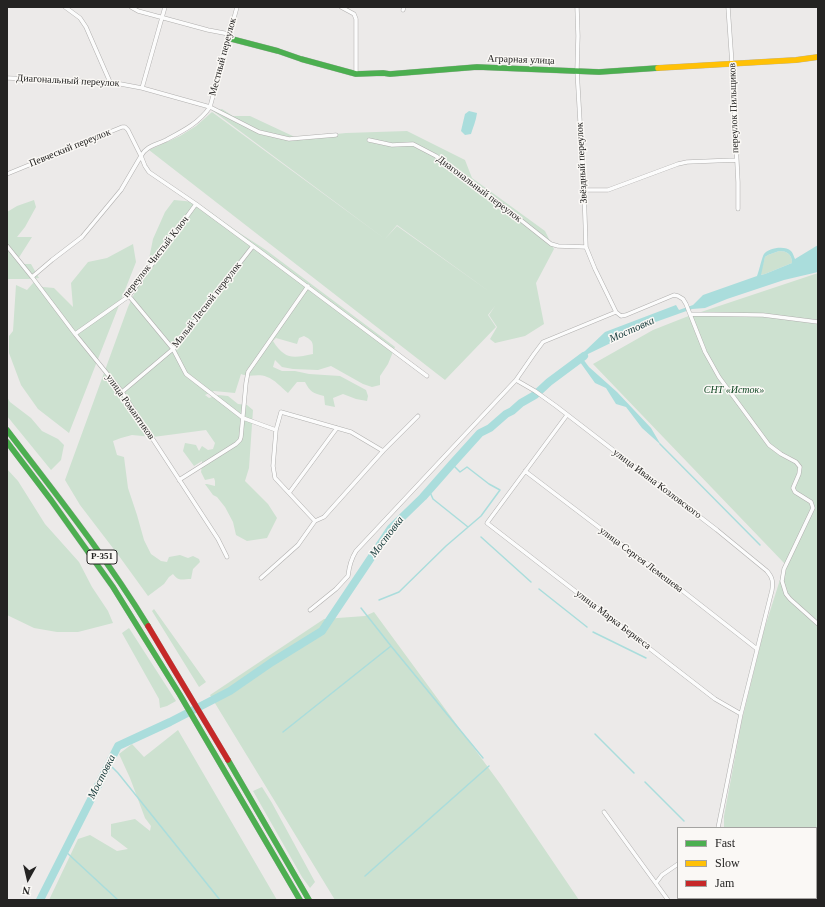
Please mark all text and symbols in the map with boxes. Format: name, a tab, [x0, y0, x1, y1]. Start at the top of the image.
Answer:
street label: Местный переулок	[207, 17, 239, 97]
street label: Аграрная улица	[487, 53, 555, 67]
street label: переулок Пильщиков	[726, 63, 742, 153]
street label: Диагональный переулок	[16, 72, 120, 90]
street label: Звёздный переулок	[574, 122, 590, 204]
street label: Певческий переулок	[28, 126, 112, 170]
street label: Диагональный переулок	[434, 153, 524, 225]
street label: переулок Чистый Ключ	[121, 214, 191, 300]
street label: Малый Лесной переулок	[170, 260, 244, 350]
water label: Мостовка	[607, 314, 657, 346]
street label: улица Романтиков	[103, 372, 157, 442]
park label: СНТ «Исток»	[704, 384, 764, 396]
street label: улица Ивана Козловского	[610, 447, 704, 521]
water label: Мостовка	[367, 514, 407, 560]
street label: улица Сергея Лемешева	[597, 525, 685, 595]
road number: Р-351	[87, 550, 117, 564]
street label: улица Марка Бернеса	[573, 588, 653, 652]
water label: Мостовка	[85, 753, 119, 801]
legend	[677, 827, 817, 899]
text: Fast	[715, 836, 735, 850]
text: Slow	[715, 856, 740, 870]
north arrow	[8, 859, 48, 899]
text: Jam	[715, 876, 734, 890]
text: N	[22, 884, 31, 897]

